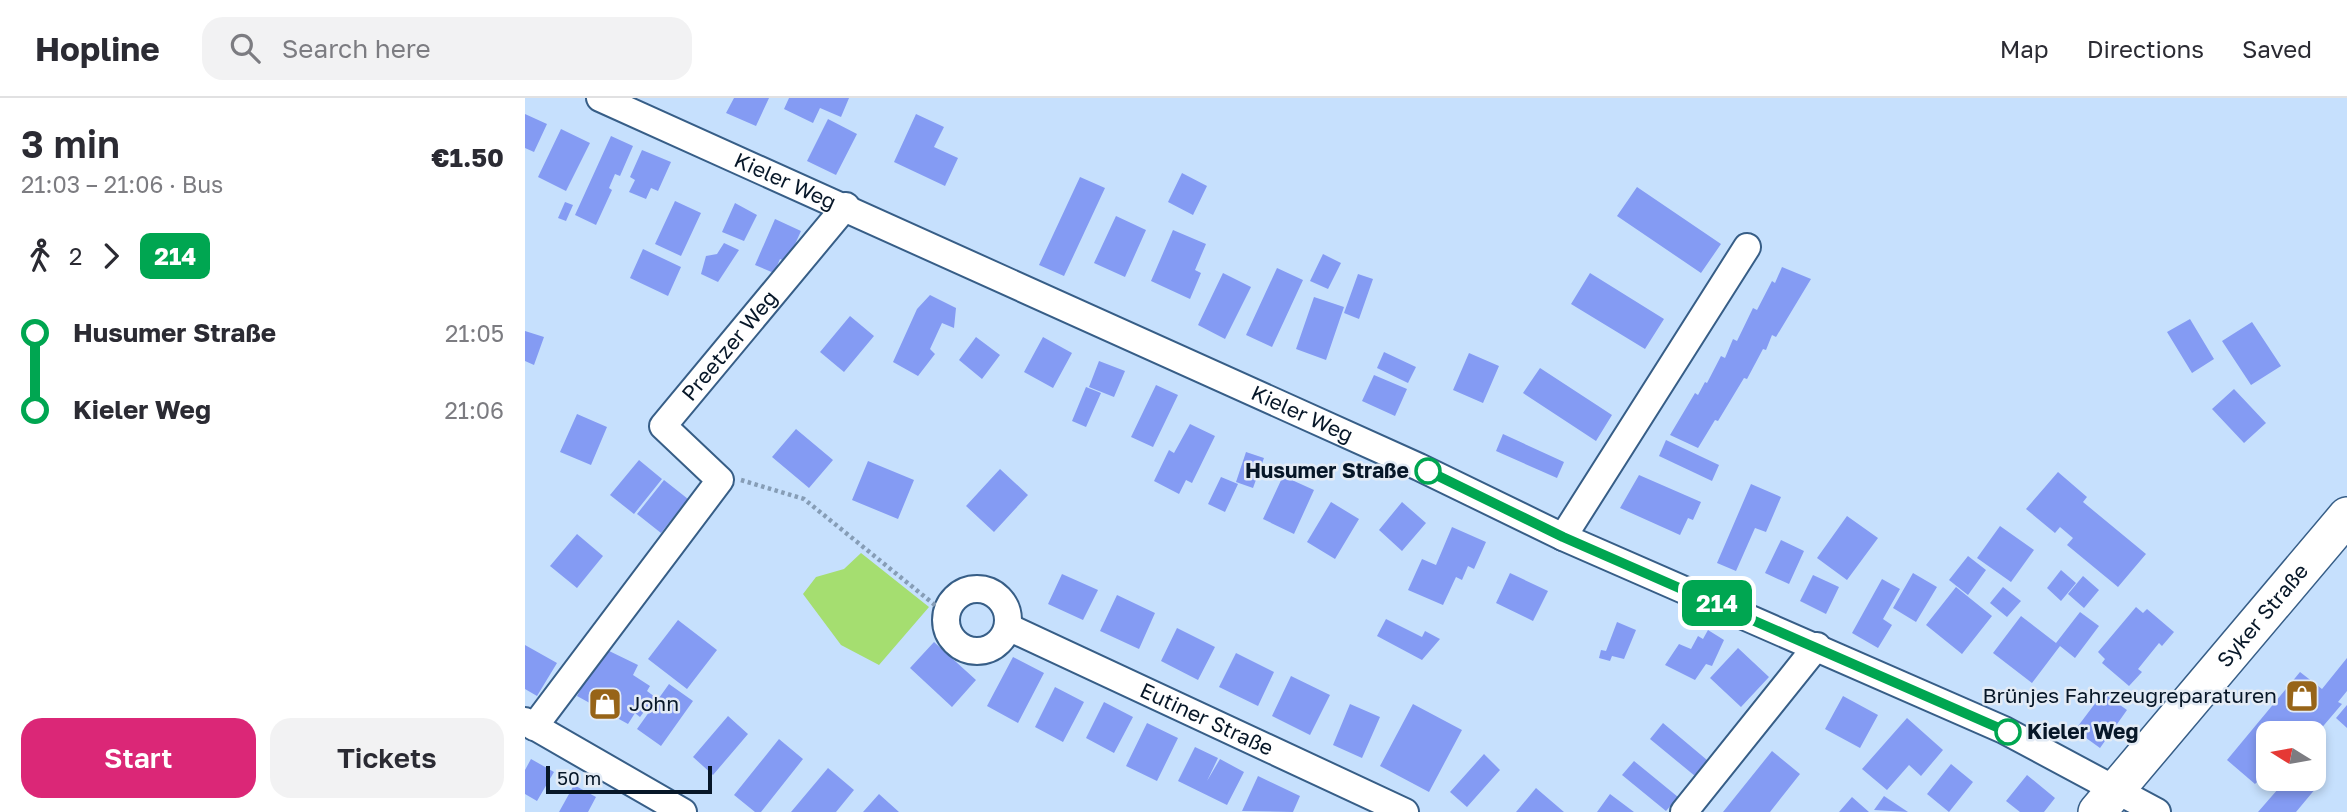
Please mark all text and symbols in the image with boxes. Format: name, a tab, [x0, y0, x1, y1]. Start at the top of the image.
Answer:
search box	[202, 17, 692, 80]
text: Hopline	[35, 29, 160, 68]
icon: search	[226, 29, 264, 67]
text: Search here	[282, 33, 431, 64]
text: Map	[2000, 34, 2049, 63]
text: Directions	[2087, 34, 2204, 63]
text: Saved	[2242, 34, 2312, 63]
text: 3 min	[21, 121, 120, 166]
text: €1.50	[431, 142, 504, 173]
street label: Kieler Weg	[730, 146, 840, 215]
text: 21:03 – 21:06 · Bus	[21, 170, 223, 198]
icon: walk	[21, 237, 59, 275]
icon: forward	[92, 237, 130, 275]
text: 214	[154, 241, 196, 270]
text: 2	[69, 242, 82, 270]
street label: Preetzer Weg	[676, 285, 782, 406]
text: Husumer Straße	[73, 317, 276, 348]
text: 21:05	[445, 319, 504, 347]
street label: Kieler Weg	[1247, 379, 1357, 448]
text: Kieler Weg	[73, 394, 211, 425]
text: 21:06	[444, 396, 504, 424]
place label: Husumer Straße	[1245, 457, 1409, 483]
marker: Husumer Straße	[1415, 458, 1441, 484]
street label: Syker Straße	[2211, 558, 2313, 672]
line badge: 214	[1677, 580, 1757, 626]
text: 214	[1696, 588, 1738, 617]
street label: Eutiner Straße	[1136, 676, 1278, 761]
shop icon: Brünjes Fahrzeugreparaturen	[2283, 677, 2321, 715]
place label: Brünjes Fahrzeugreparaturen	[1982, 682, 2277, 708]
shop icon: John	[586, 685, 624, 723]
place label: John	[629, 690, 679, 716]
button: Start	[21, 718, 256, 798]
button: Tickets	[270, 718, 504, 798]
place label: Kieler Weg	[2027, 718, 2138, 744]
marker: Kieler Weg	[1995, 719, 2021, 745]
north arrow	[2256, 721, 2326, 791]
map controls	[2256, 721, 2326, 791]
scale bar	[546, 763, 712, 795]
text: 50 m	[557, 766, 601, 789]

